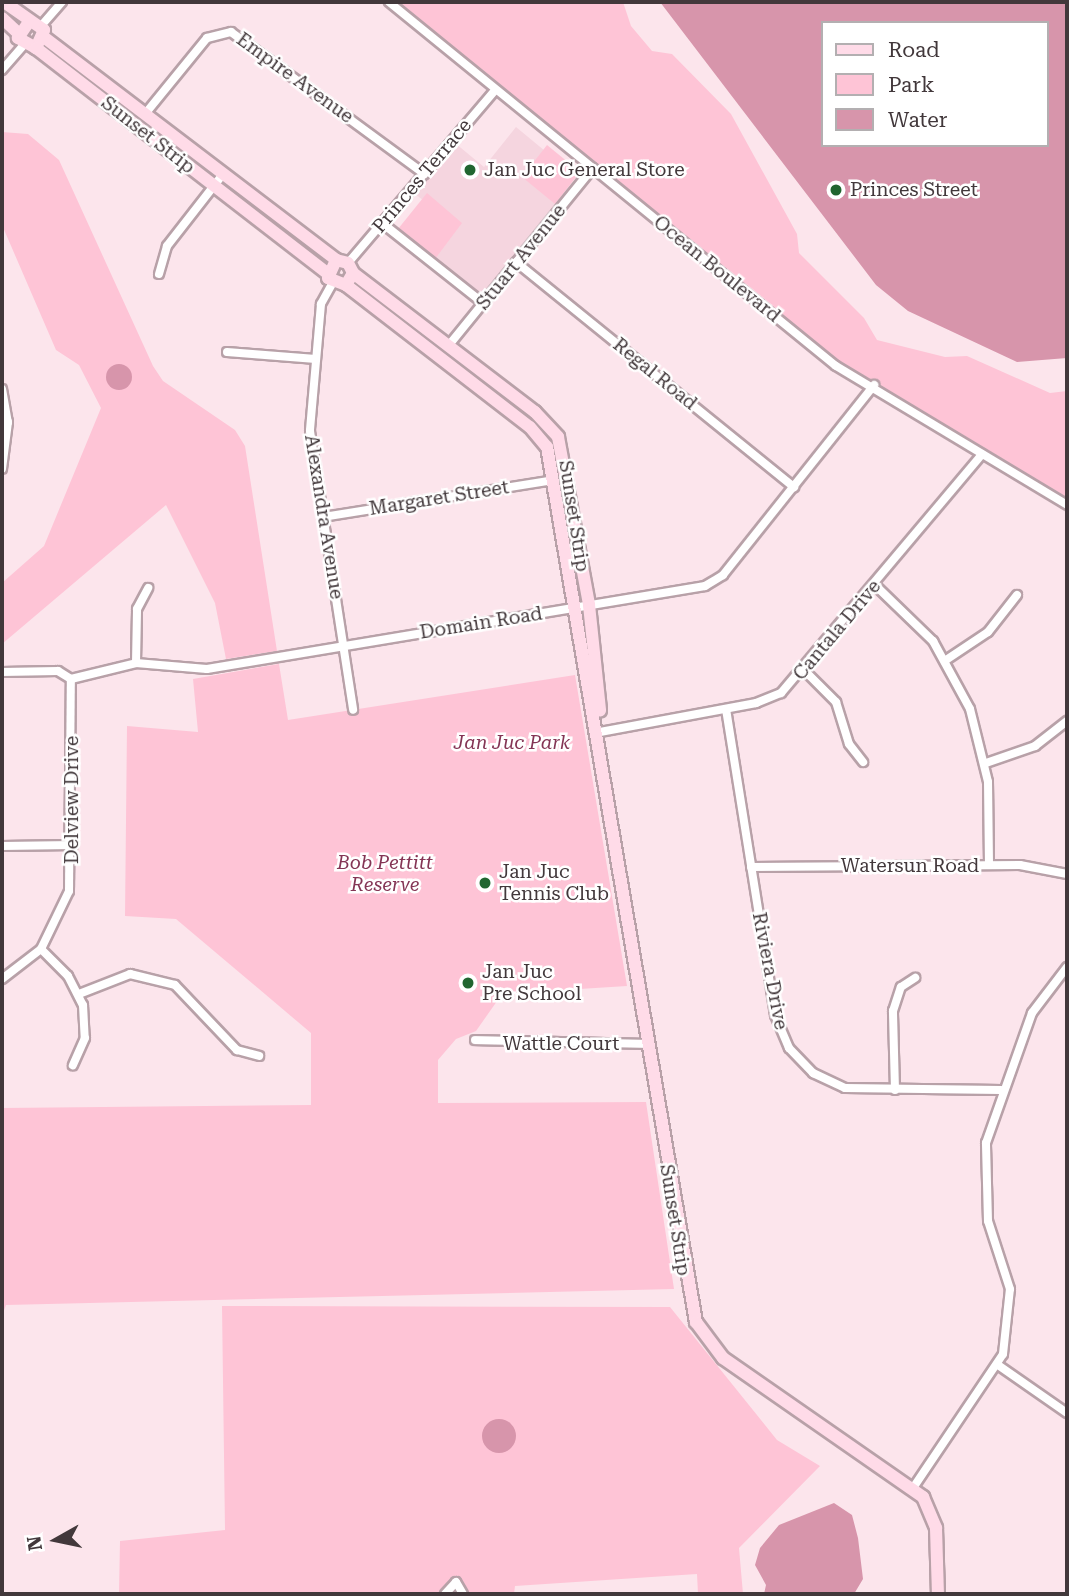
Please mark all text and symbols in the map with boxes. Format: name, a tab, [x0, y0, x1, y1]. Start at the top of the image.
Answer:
legend	[820, 21, 1048, 147]
street label: Empire Avenue	[232, 28, 358, 128]
text: Road	[888, 38, 940, 62]
text: Park	[888, 73, 934, 97]
street label: Sunset Strip	[97, 91, 199, 179]
text: Water	[888, 108, 947, 132]
street label: Princes Terrace	[368, 114, 476, 238]
place label: Jan Juc General Store	[484, 159, 685, 181]
marker: Jan Juc General Store	[462, 162, 478, 178]
place label: Princes Street	[850, 179, 978, 201]
marker: Princes Street	[828, 182, 844, 198]
street label: Stuart Avenue	[472, 200, 570, 314]
street label: Ocean Boulevard	[649, 211, 785, 327]
street label: Regal Road	[608, 333, 702, 415]
street label: Alexandra Avenue	[300, 433, 348, 601]
street label: Sunset Strip	[554, 459, 594, 573]
street label: Margaret Street	[368, 476, 510, 520]
street label: Cantala Drive	[788, 575, 886, 685]
street label: Domain Road	[418, 602, 544, 644]
park label: Jan Juc Park	[454, 732, 570, 754]
street label: Delview Drive	[61, 736, 83, 864]
park label: Bob Pettitt Reserve	[337, 852, 433, 896]
street label: Watersun Road	[841, 855, 979, 877]
place label: Jan Juc Tennis Club	[499, 861, 609, 905]
marker: Jan Juc Tennis Club	[477, 875, 493, 891]
street label: Riviera Drive	[747, 910, 793, 1032]
place label: Jan Juc Pre School	[482, 961, 581, 1005]
marker: Jan Juc Pre School	[460, 975, 476, 991]
street label: Wattle Court	[503, 1033, 619, 1055]
street label: Sunset Strip	[655, 1163, 695, 1277]
north arrow	[21, 1505, 91, 1575]
text: N	[22, 1534, 47, 1552]

